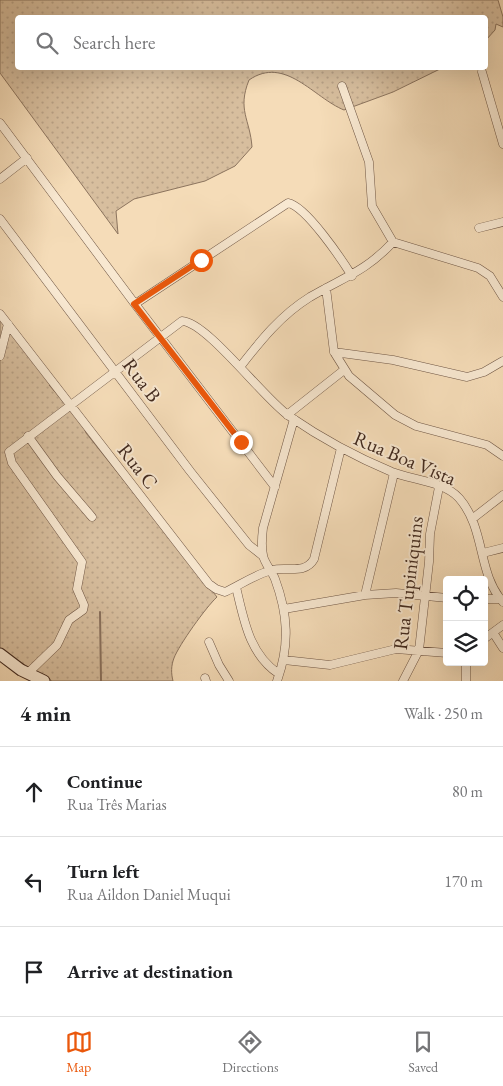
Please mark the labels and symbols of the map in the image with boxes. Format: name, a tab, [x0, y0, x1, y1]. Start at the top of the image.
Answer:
route start	[190, 249, 213, 272]
street label: Rua B	[117, 353, 167, 407]
street label: Rua Boa Vista	[350, 425, 460, 491]
route end	[230, 431, 253, 454]
street label: Rua C	[112, 438, 164, 494]
street label: Rua Tupiniquins	[387, 515, 429, 651]

